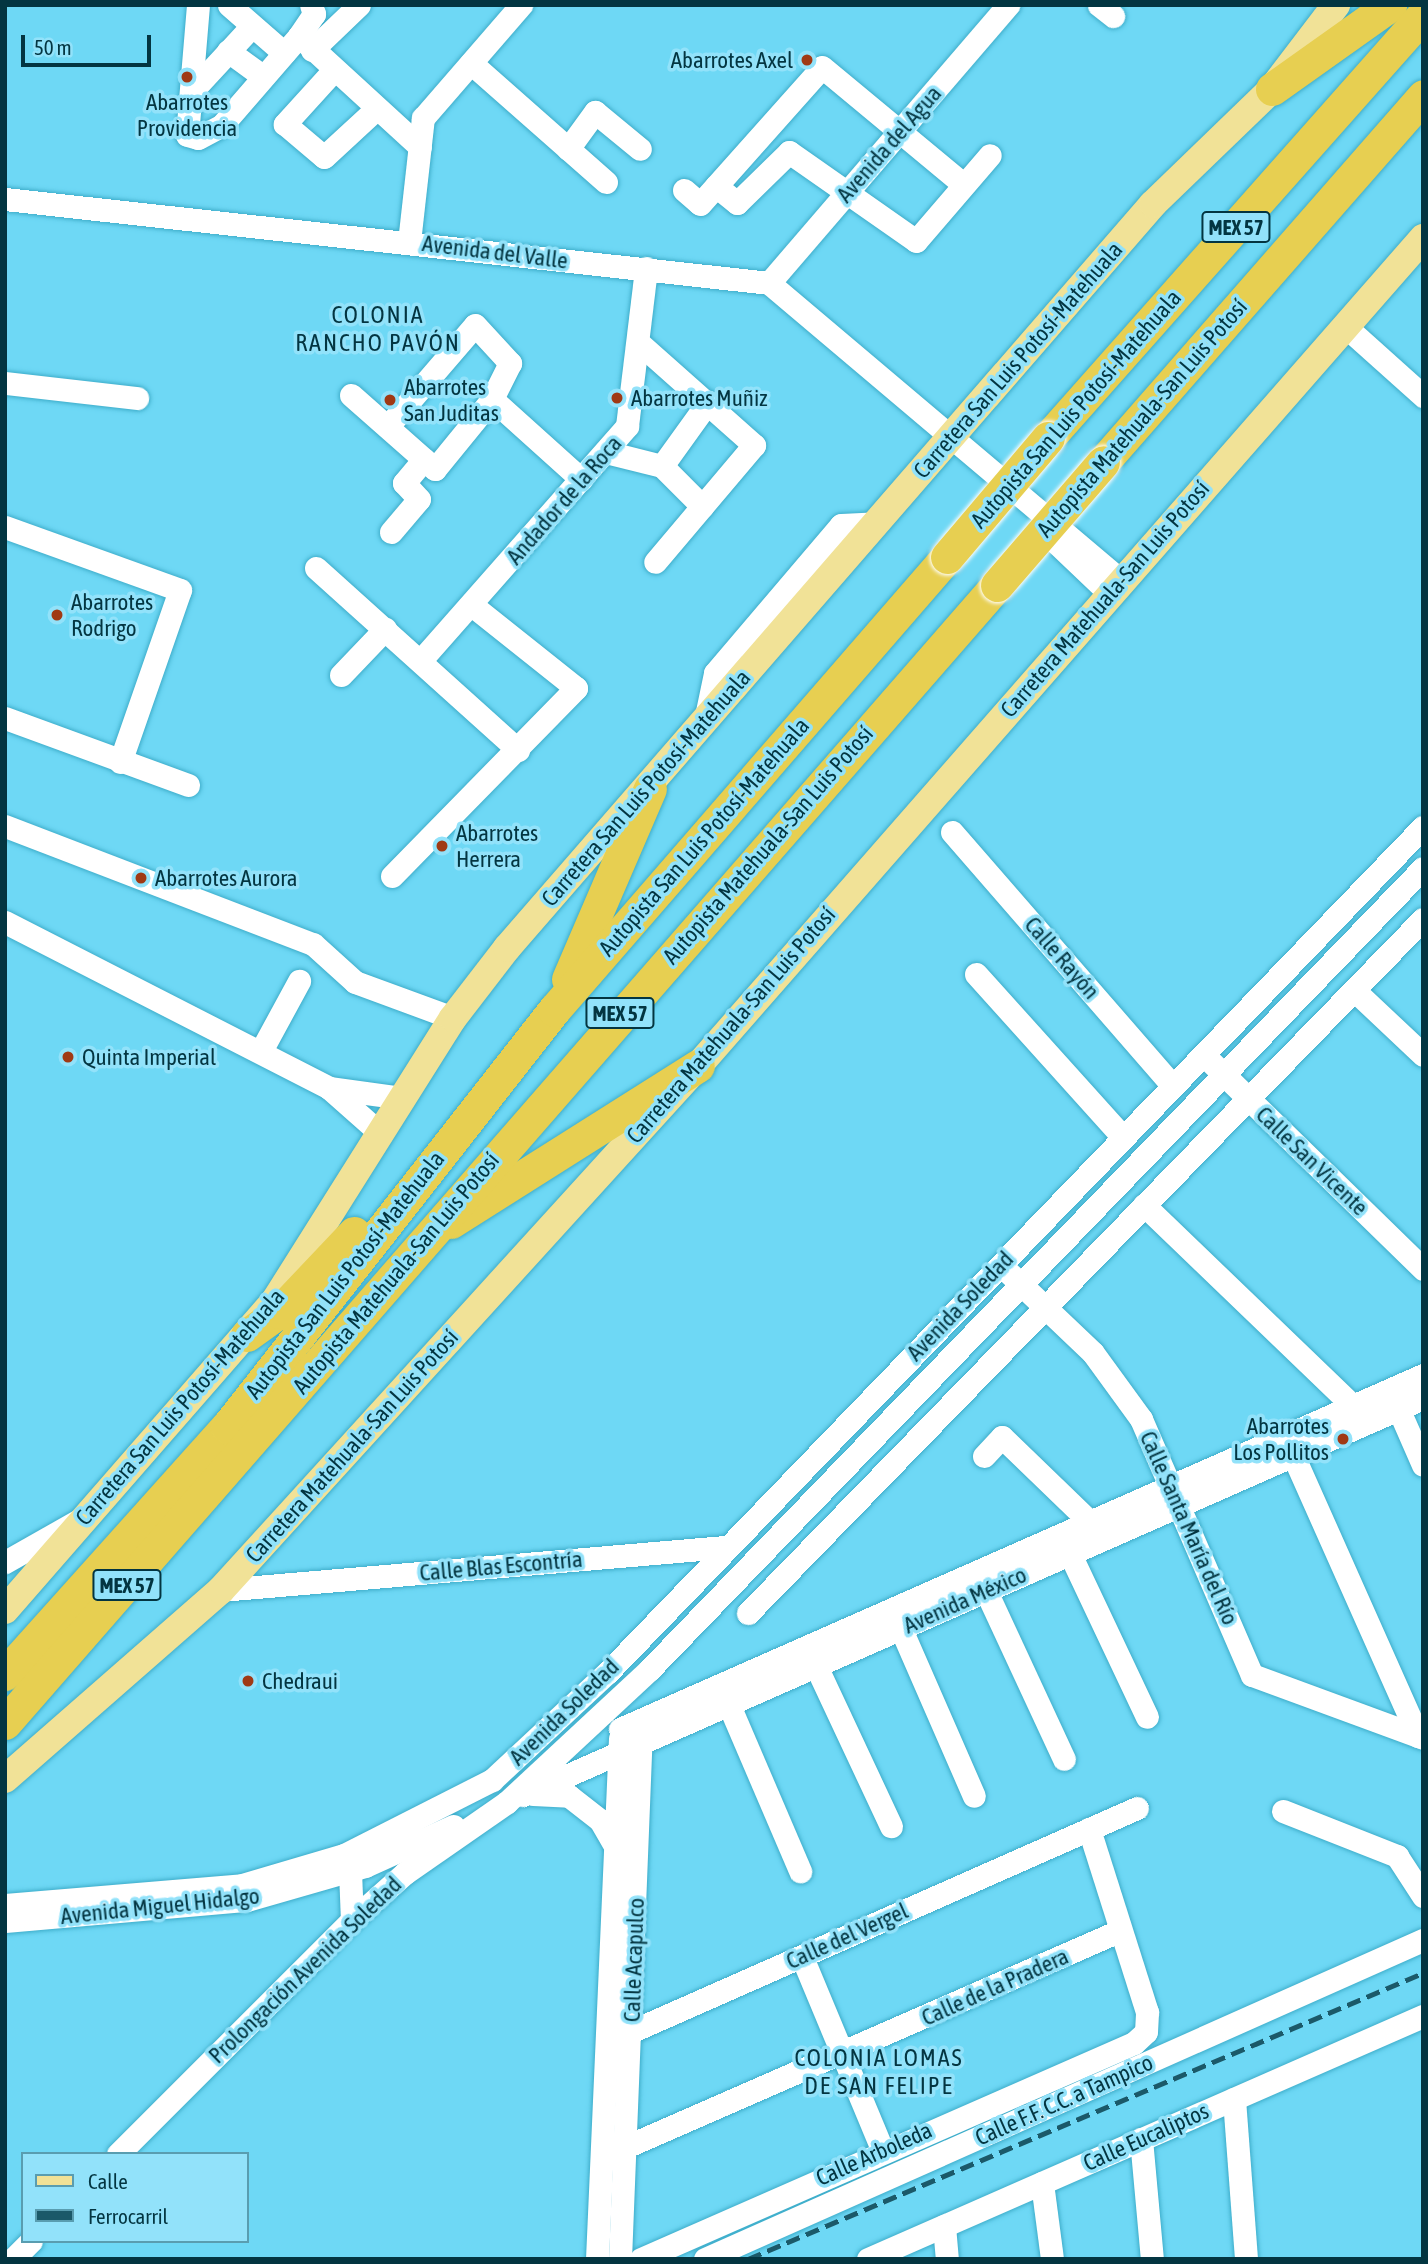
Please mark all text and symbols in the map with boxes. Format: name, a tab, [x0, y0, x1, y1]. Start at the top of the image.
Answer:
scale bar	[24, 21, 154, 65]
text: 50 m	[34, 35, 72, 59]
place label: Abarrotes Axel	[671, 46, 793, 74]
marker: Abarrotes Axel	[799, 52, 815, 68]
marker: Abarrotes Providencia	[179, 69, 195, 85]
street label: Avenida del Agua	[831, 80, 947, 208]
place label: Abarrotes Providencia	[137, 88, 237, 142]
road number: MEX 57	[1201, 210, 1271, 244]
street label: Avenida del Valle	[421, 229, 569, 275]
street label: Carretera San Luis Potosí-Matehuala	[908, 236, 1128, 484]
street label: Autopista San Luis Potosí-Matehuala	[965, 284, 1187, 534]
street label: Autopista Matehuala-San Luis Potosí	[1031, 293, 1253, 543]
district label: COLONIA RANCHO PAVÓN	[297, 301, 459, 357]
place label: Abarrotes San Juditas	[404, 373, 499, 427]
place label: Abarrotes Muñiz	[631, 384, 768, 412]
marker: Abarrotes Muñiz	[609, 390, 625, 406]
marker: Abarrotes San Juditas	[382, 392, 398, 408]
street label: Andador de la Roca	[501, 430, 627, 570]
street label: Carretera Matehuala-San Luis Potosí	[995, 475, 1215, 723]
place label: Abarrotes Rodrigo	[71, 588, 153, 642]
marker: Abarrotes Rodrigo	[49, 607, 65, 623]
street label: Carretera San Luis Potosí-Matehuala	[536, 664, 756, 912]
street label: Autopista San Luis Potosí-Matehuala	[593, 712, 815, 962]
street label: Autopista Matehuala-San Luis Potosí	[657, 720, 879, 970]
place label: Abarrotes Herrera	[456, 819, 538, 873]
marker: Abarrotes Herrera	[434, 838, 450, 854]
place label: Abarrotes Aurora	[155, 864, 297, 892]
marker: Abarrotes Aurora	[133, 870, 149, 886]
street label: Carretera Matehuala-San Luis Potosí	[621, 901, 841, 1149]
street label: Calle Rayón	[1019, 911, 1105, 1005]
road number: MEX 57	[585, 996, 655, 1030]
place label: Quinta Imperial	[82, 1043, 216, 1071]
marker: Quinta Imperial	[60, 1049, 76, 1065]
street label: Calle San Vicente	[1250, 1101, 1374, 1221]
street label: Autopista San Luis Potosí-Matehuala	[240, 1146, 450, 1404]
street label: Autopista Matehuala-San Luis Potosí	[287, 1147, 505, 1399]
street label: Avenida Soledad	[901, 1246, 1019, 1366]
street label: Carretera San Luis Potosí-Matehuala	[70, 1283, 290, 1531]
street label: Carretera Matehuala-San Luis Potosí	[240, 1324, 464, 1568]
place label: Abarrotes Los Pollitos	[1233, 1412, 1329, 1466]
street label: Calle Santa María del Río	[1134, 1427, 1244, 1629]
marker: Abarrotes Los Pollitos	[1335, 1431, 1351, 1447]
street label: Calle Blas Escontría	[418, 1545, 584, 1587]
street label: Avenida México	[899, 1561, 1031, 1639]
road number: MEX 57	[92, 1568, 162, 1602]
street label: Avenida Soledad	[504, 1653, 624, 1771]
place label: Chedraui	[262, 1667, 338, 1695]
marker: Chedraui	[240, 1673, 256, 1689]
street label: Prolongación Avenida Soledad	[203, 1871, 407, 2069]
street label: Avenida Miguel Hidalgo	[59, 1882, 261, 1930]
street label: Calle Acapulco	[618, 1897, 650, 2023]
street label: Calle del Vergel	[782, 1897, 912, 1975]
street label: Calle de la Pradera	[917, 1942, 1073, 2032]
district label: COLONIA LOMAS DE SAN FELIPE	[796, 2044, 962, 2100]
street label: Calle F.F. C.C. a Tampico	[971, 2048, 1157, 2152]
street label: Calle Eucaliptos	[1079, 2097, 1213, 2177]
street label: Calle Arboleda	[812, 2116, 936, 2192]
legend	[21, 2152, 248, 2243]
text: Calle	[88, 2169, 128, 2193]
text: Ferrocarril	[88, 2204, 168, 2228]

